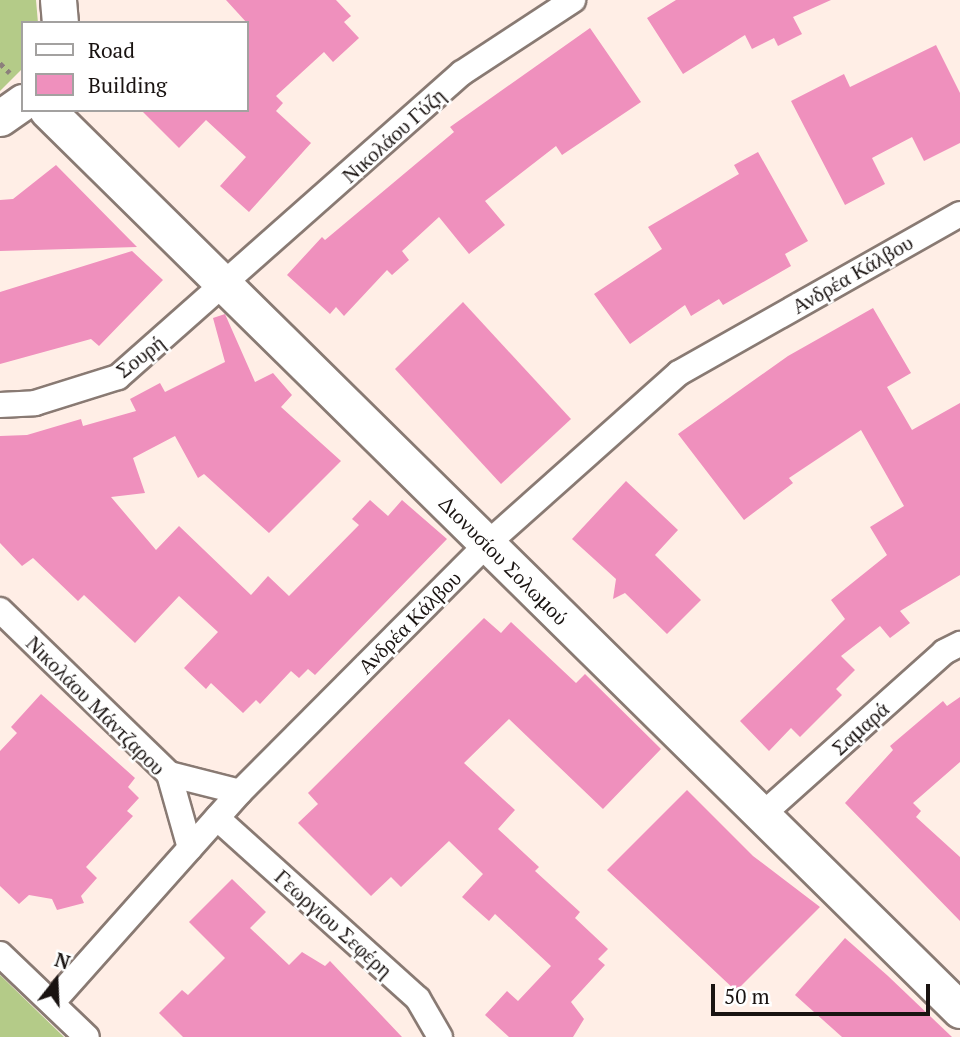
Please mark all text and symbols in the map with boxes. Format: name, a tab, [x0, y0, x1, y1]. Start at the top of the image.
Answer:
legend	[21, 21, 248, 112]
text: Road	[88, 36, 135, 64]
text: Building	[88, 71, 167, 99]
street label: Νικολάου Γύζη	[336, 82, 450, 188]
street label: Ανδρέα Κάλβου	[787, 229, 917, 319]
street label: Σουρή	[111, 329, 169, 383]
street label: Διονυσίου Σολωμού	[434, 490, 574, 630]
street label: Ανδρέα Κάλβου	[352, 565, 466, 679]
street label: Νικολάου Μάντζαρου	[21, 630, 171, 780]
street label: Σαμαρά	[826, 696, 894, 760]
street label: Γεωργίου Σεφέρη	[270, 864, 398, 982]
north arrow	[21, 946, 91, 1016]
text: N	[52, 946, 73, 975]
scale bar	[715, 970, 934, 1014]
text: 50 m	[724, 982, 770, 1010]

